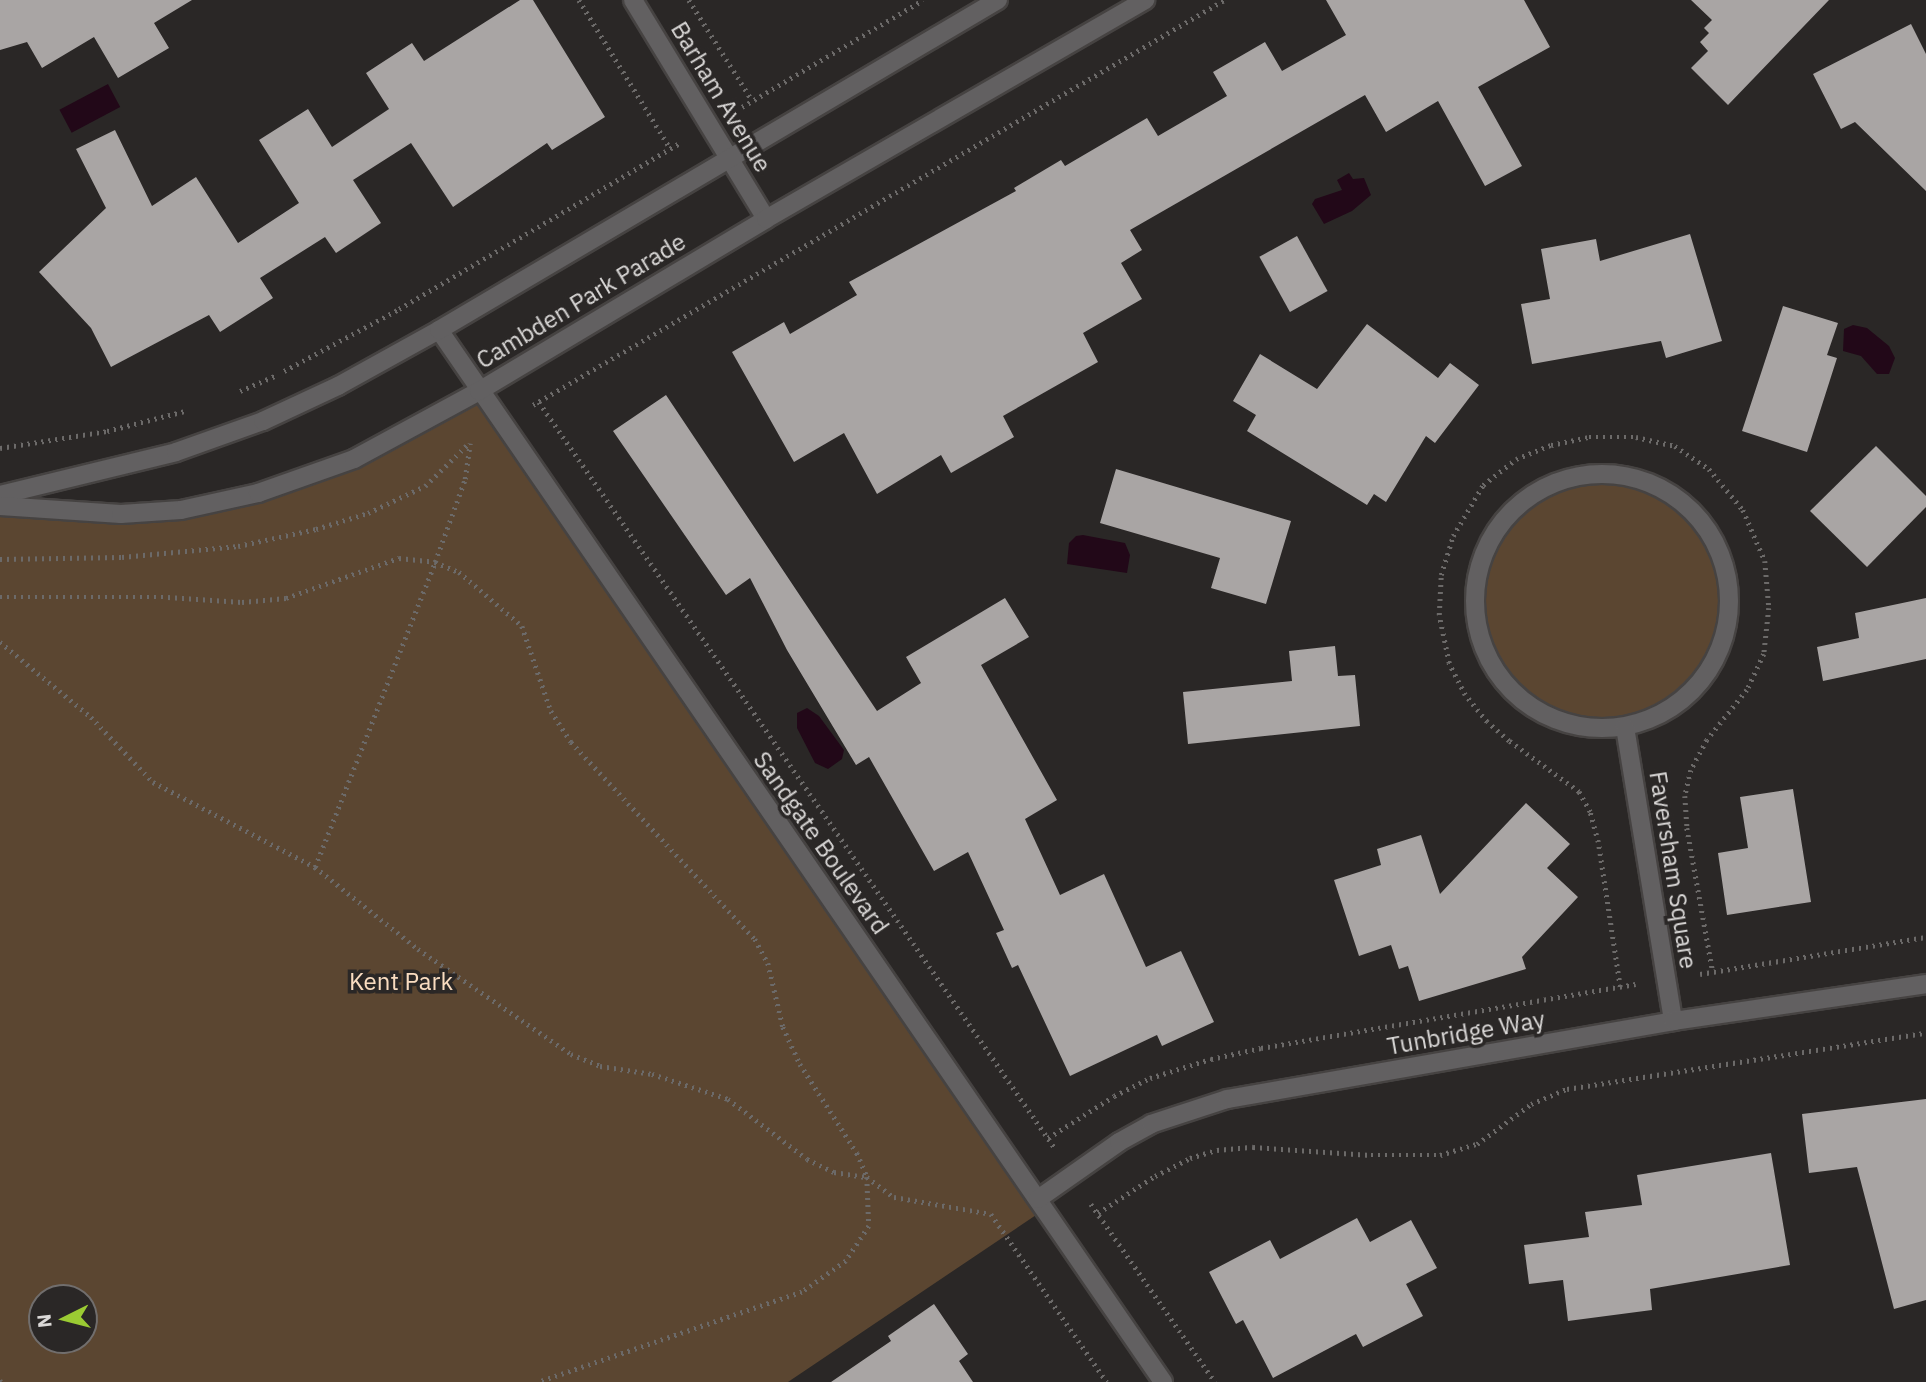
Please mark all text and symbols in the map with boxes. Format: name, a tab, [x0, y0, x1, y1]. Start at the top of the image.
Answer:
street label: Barham Avenue	[665, 17, 777, 177]
street label: Cambden Park Parade	[471, 227, 691, 375]
street label: Sandgate Boulevard	[747, 746, 895, 940]
street label: Faversham Square	[1643, 769, 1703, 971]
park label: Kent Park	[349, 968, 453, 996]
street label: Tunbridge Way	[1385, 1005, 1547, 1061]
north arrow	[28, 1284, 98, 1354]
text: N	[31, 1313, 57, 1329]

